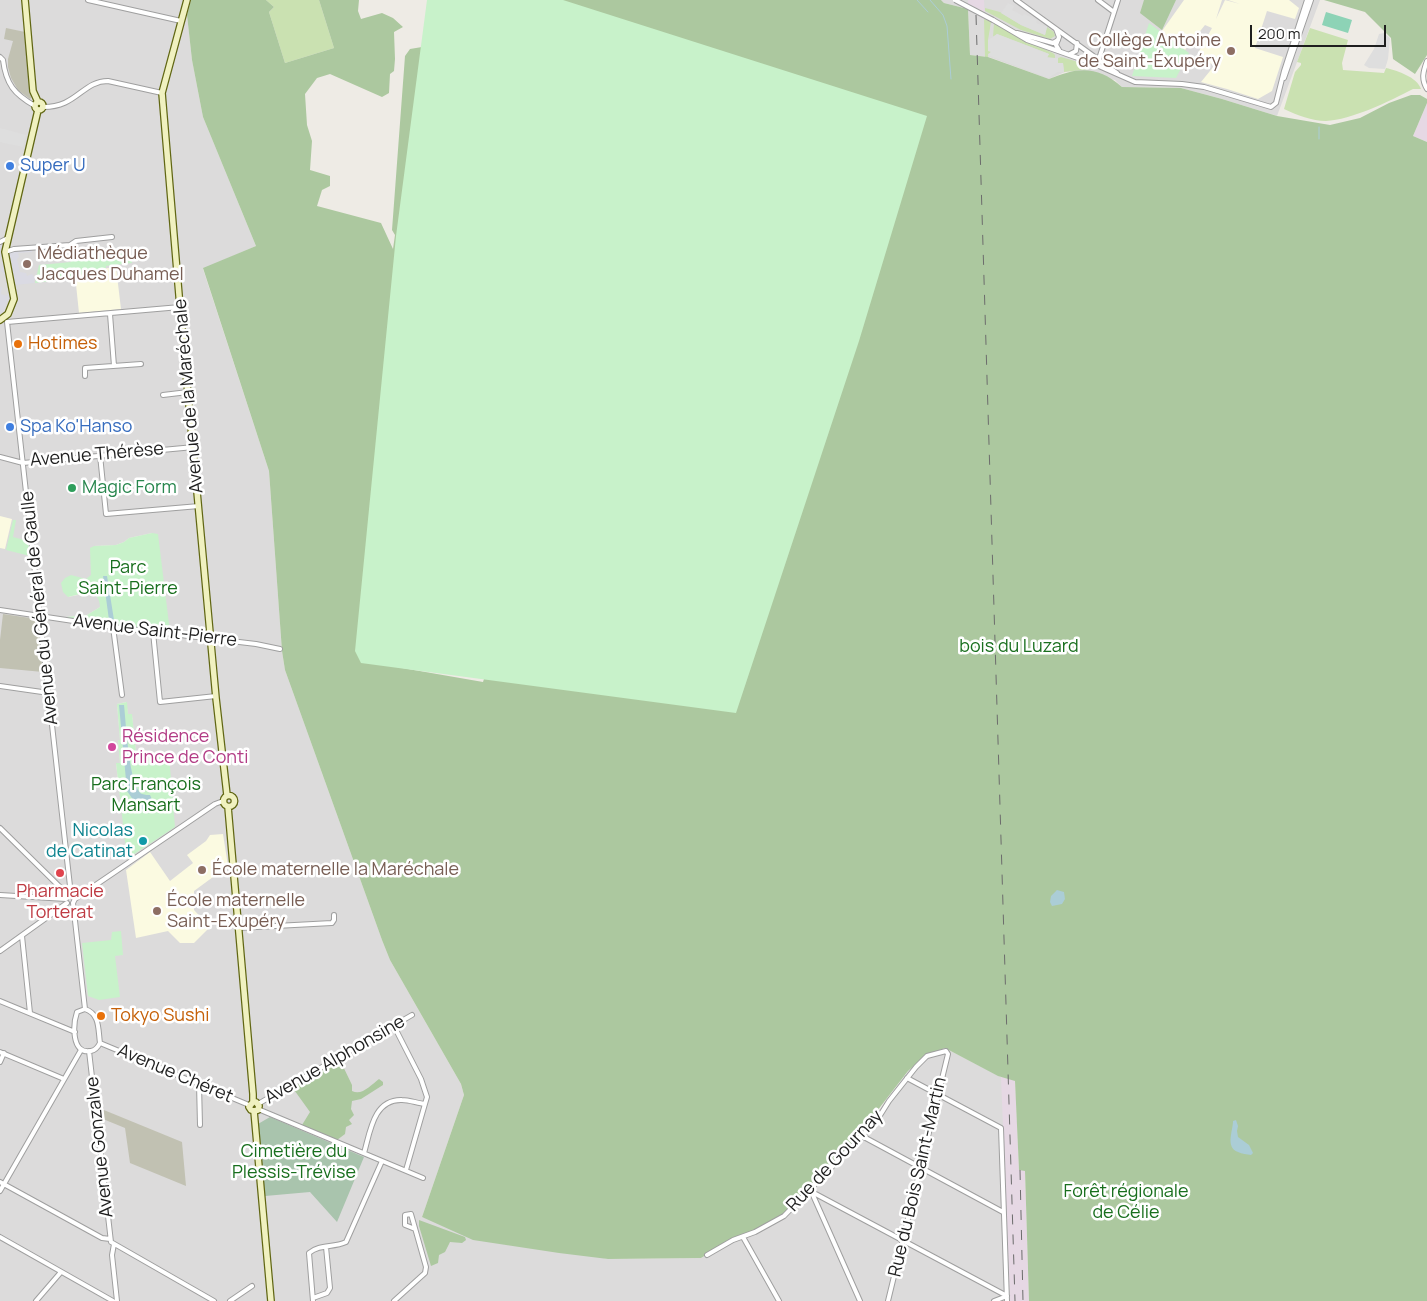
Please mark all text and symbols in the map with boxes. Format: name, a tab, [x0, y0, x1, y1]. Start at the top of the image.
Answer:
scale bar	[1252, 15, 1388, 47]
text: 200 m	[1258, 23, 1301, 44]
place label: Collège Antoine de Saint-Éxupéry	[1078, 30, 1221, 72]
marker: Collège Antoine de Saint-Éxupéry	[1225, 45, 1237, 57]
place label: Super U	[20, 155, 86, 177]
marker: Super U	[4, 160, 16, 172]
place label: Médiathèque Jacques Duhamel	[37, 243, 184, 286]
marker: Médiathèque Jacques Duhamel	[21, 258, 33, 270]
street label: Avenue de la Maréchale	[170, 298, 208, 494]
place label: Hotimes	[28, 333, 98, 355]
marker: Hotimes	[12, 338, 24, 350]
place label: Spa Ko'Hanso	[20, 416, 132, 438]
marker: Spa Ko'Hanso	[4, 421, 16, 433]
street label: Avenue Thérèse	[29, 438, 165, 472]
place label: Magic Form	[82, 477, 177, 499]
marker: Magic Form	[66, 482, 78, 494]
street label: Avenue du Général de Gaulle	[17, 490, 63, 726]
park label: Parc Saint-Pierre	[78, 557, 178, 600]
street label: Avenue Saint-Pierre	[72, 610, 238, 652]
park label: bois du Luzard	[959, 636, 1079, 658]
place label: Résidence Prince de Conti	[122, 726, 248, 769]
marker: Résidence Prince de Conti	[106, 741, 118, 753]
park label: Parc François Mansart	[91, 774, 201, 816]
place label: Nicolas de Catinat	[46, 820, 133, 862]
marker: Nicolas de Catinat	[137, 835, 149, 847]
place label: École maternelle la Maréchale	[212, 859, 459, 881]
marker: École maternelle la Maréchale	[196, 864, 208, 876]
marker: Pharmacie Torterat	[54, 867, 66, 879]
place label: Pharmacie Torterat	[16, 881, 104, 924]
place label: École maternelle Saint-Exupéry	[167, 890, 305, 932]
marker: École maternelle Saint-Exupéry	[151, 905, 163, 917]
place label: Tokyo Sushi	[111, 1005, 209, 1027]
marker: Tokyo Sushi	[95, 1010, 107, 1022]
street label: Avenue Alphonsine	[261, 1011, 409, 1109]
street label: Avenue Chéret	[114, 1040, 236, 1108]
street label: Avenue Gonzalve	[82, 1075, 118, 1219]
street label: Rue du Bois Saint-Martin	[884, 1075, 952, 1279]
street label: Rue de Gournay	[782, 1106, 888, 1216]
park label: Cimetière du Plessis-Trévise	[232, 1141, 356, 1184]
park label: Forêt régionale de Célie	[1063, 1181, 1189, 1224]

